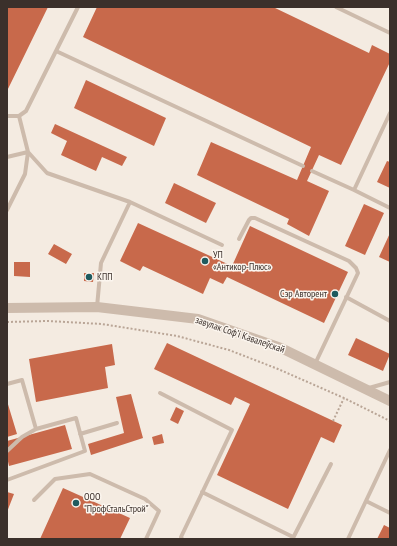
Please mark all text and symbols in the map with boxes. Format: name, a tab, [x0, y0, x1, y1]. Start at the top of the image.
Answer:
place label: УП «Антикор-Плюс»	[213, 249, 271, 272]
marker: УП «Антикор-Плюс»	[200, 256, 210, 266]
place label: КПП	[97, 271, 112, 283]
marker: КПП	[84, 272, 94, 282]
place label: Сэр Авторент	[280, 288, 327, 300]
marker: Сэр Авторент	[330, 289, 340, 299]
street label: завулак Софʼі Кавалеўскай	[194, 314, 286, 356]
place label: ООО "ПрофСтальСтрой"	[84, 491, 149, 514]
marker: ООО "ПрофСтальСтрой"	[71, 498, 81, 508]

